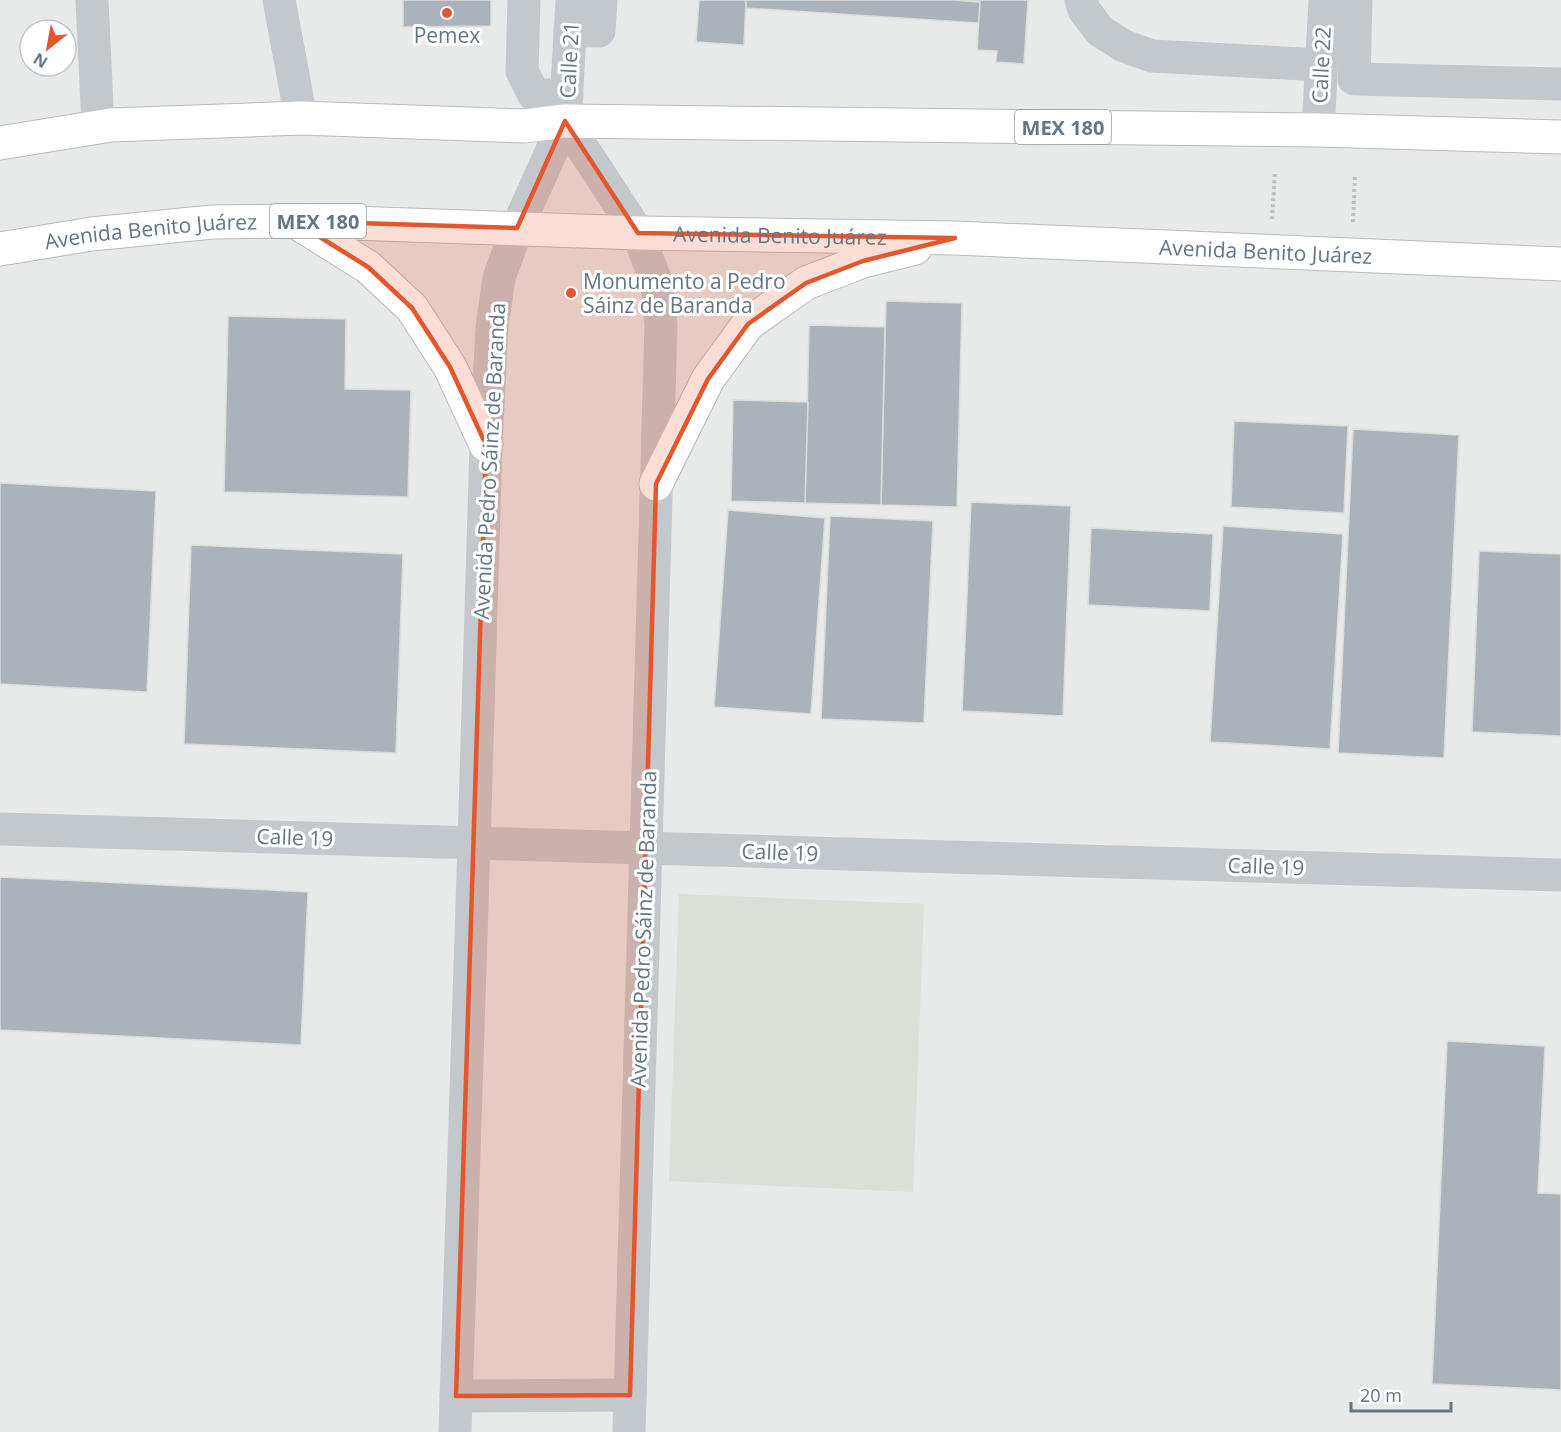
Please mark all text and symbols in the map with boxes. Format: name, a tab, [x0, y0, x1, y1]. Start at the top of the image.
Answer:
marker: Pemex	[440, 6, 454, 20]
north arrow	[18, 18, 78, 78]
place label: Pemex	[414, 21, 480, 49]
street label: Calle 21	[553, 21, 585, 99]
street label: Calle 22	[1305, 26, 1337, 104]
text: N	[29, 48, 52, 74]
road number: MEX 180	[1015, 110, 1111, 144]
road number: MEX 180	[270, 204, 366, 238]
street label: Avenida Benito Juárez	[42, 207, 257, 256]
street label: Avenida Benito Juárez	[673, 220, 887, 251]
street label: Avenida Benito Juárez	[1158, 233, 1373, 270]
place label: Monumento a Pedro Sáinz de Baranda	[583, 267, 786, 319]
marker: Monumento a Pedro Sáinz de Baranda	[564, 286, 578, 300]
street label: Avenida Pedro Sáinz de Baranda	[467, 302, 511, 620]
street label: Avenida Pedro Sáinz de Baranda	[623, 770, 663, 1088]
street label: Calle 19	[256, 822, 334, 852]
street label: Calle 19	[741, 837, 819, 867]
street label: Calle 19	[1227, 851, 1305, 881]
scale bar	[1351, 1375, 1452, 1413]
text: 20 m	[1360, 1383, 1402, 1407]

